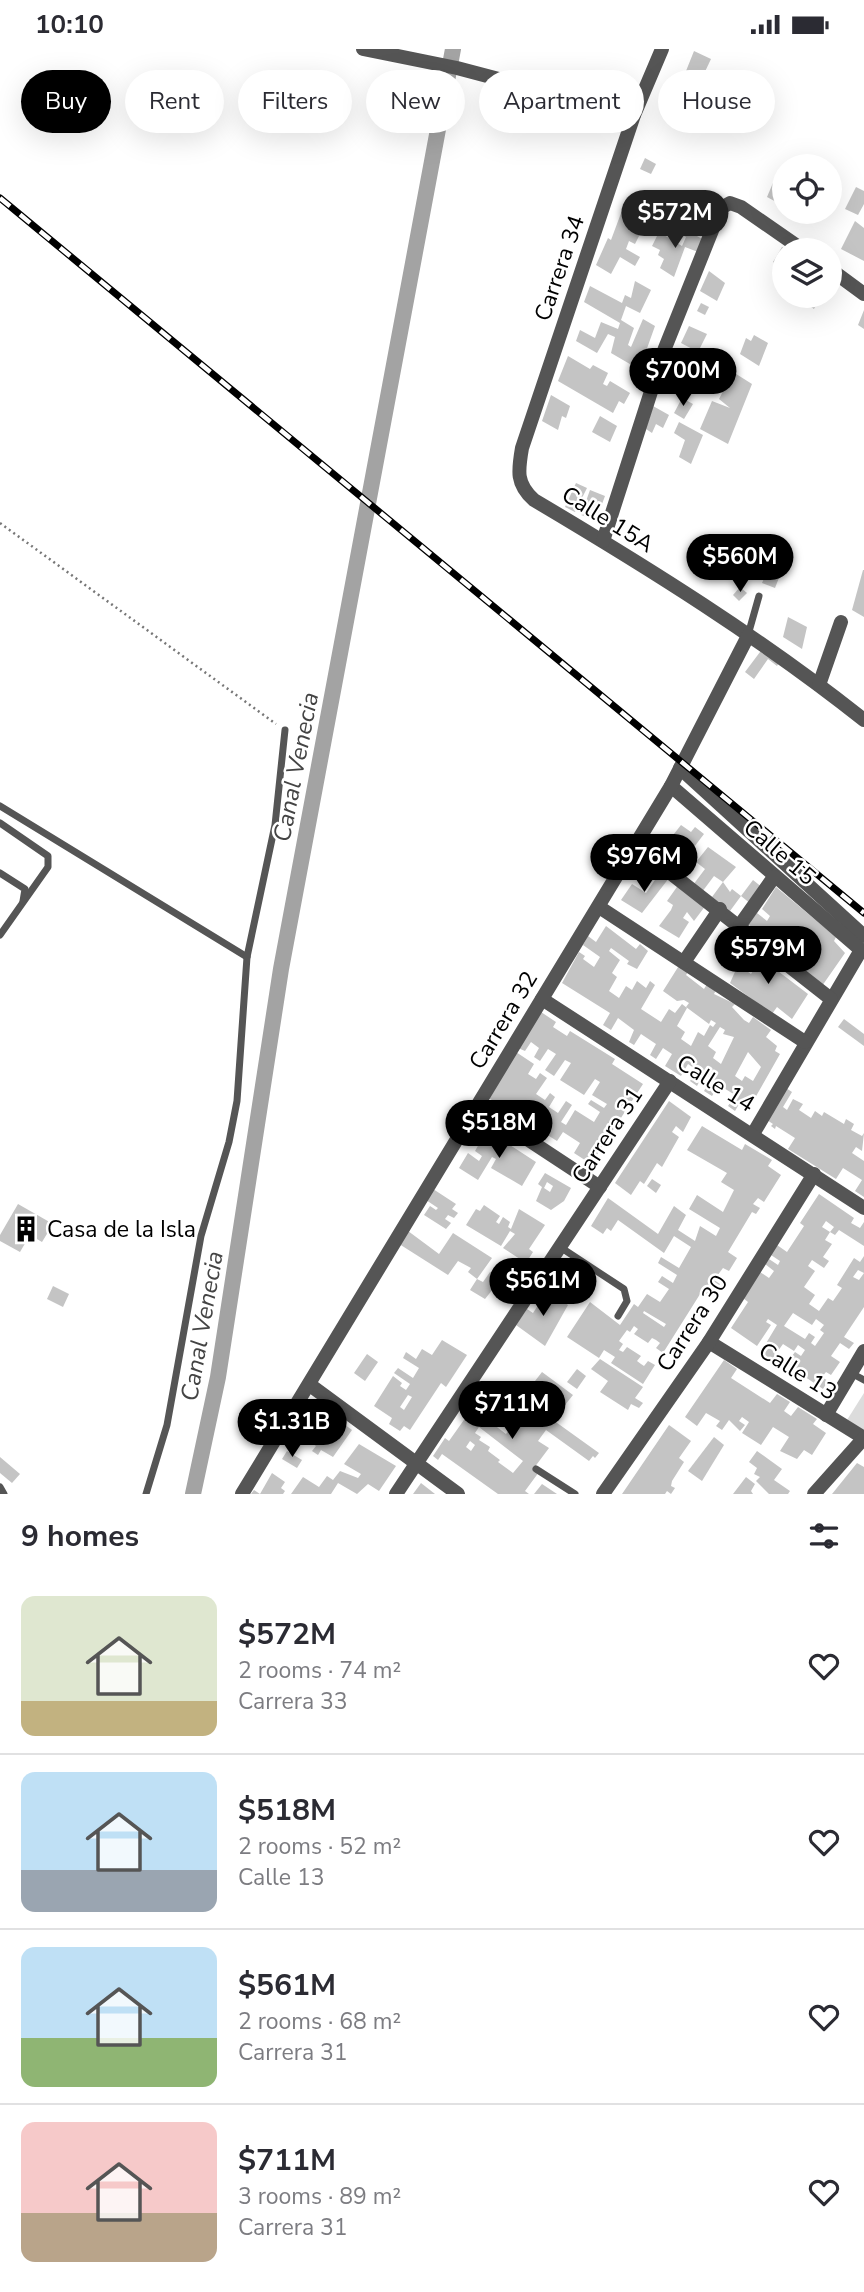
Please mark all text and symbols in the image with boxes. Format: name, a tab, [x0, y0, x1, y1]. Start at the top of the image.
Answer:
text: 10:10	[35, 7, 104, 42]
chip: Buy	[21, 70, 111, 133]
chip: Rent	[125, 70, 224, 133]
chip: Filters	[238, 70, 352, 133]
chip: New	[366, 70, 465, 133]
chip: Apartment	[479, 70, 644, 133]
chip: House	[658, 70, 775, 133]
map controls	[772, 154, 842, 308]
button: locate	[772, 154, 842, 224]
pin: $572M	[626, 191, 724, 250]
text: $572M	[637, 197, 713, 228]
street label: Carrera 34	[527, 211, 592, 325]
button: layers	[772, 238, 842, 308]
pin: $700M	[634, 349, 732, 408]
text: $700M	[645, 355, 721, 386]
street label: Calle 15A	[556, 479, 660, 560]
pin: $560M	[691, 535, 789, 594]
text: $560M	[702, 541, 778, 572]
water label: Canal Venecia	[266, 689, 326, 845]
street label: Calle 15	[737, 812, 822, 892]
pin: $976M	[595, 835, 693, 894]
text: $976M	[606, 841, 682, 872]
pin: $579M	[719, 927, 817, 986]
text: $579M	[730, 933, 806, 964]
street label: Carrera 32	[462, 965, 545, 1075]
street label: Calle 14	[671, 1047, 761, 1120]
street label: Carrera 31	[565, 1081, 650, 1190]
pin: $518M	[450, 1101, 548, 1160]
text: $518M	[461, 1107, 537, 1138]
building icon: Casa de la Isla	[11, 1214, 41, 1244]
place label: Casa de la Isla	[47, 1214, 196, 1245]
water label: Canal Venecia	[173, 1248, 231, 1404]
pin: $561M	[494, 1259, 592, 1318]
text: $561M	[505, 1265, 581, 1296]
street label: Carrera 30	[650, 1269, 735, 1378]
street label: Calle 13	[753, 1335, 843, 1408]
pin: $711M	[463, 1381, 561, 1441]
text: $711M	[474, 1388, 550, 1419]
pin: $1.31B	[235, 1399, 349, 1459]
text: $1.31B	[254, 1406, 330, 1437]
text: 9 homes	[21, 1516, 139, 1557]
icon: filters	[805, 1517, 843, 1555]
text: $572M	[238, 1614, 336, 1655]
icon: home	[77, 1624, 161, 1708]
icon: heart	[805, 1647, 843, 1685]
text: 2 rooms · 74 m²	[238, 1655, 401, 1686]
text: Carrera 33	[238, 1686, 348, 1717]
text: $518M	[238, 1790, 336, 1831]
icon: home	[77, 1800, 161, 1884]
icon: heart	[805, 1823, 843, 1861]
text: 2 rooms · 52 m²	[238, 1831, 401, 1862]
text: Calle 13	[238, 1862, 325, 1893]
text: $561M	[238, 1965, 336, 2006]
icon: home	[77, 1975, 161, 2059]
icon: heart	[805, 1998, 843, 2036]
text: 2 rooms · 68 m²	[238, 2006, 401, 2037]
text: Carrera 31	[238, 2037, 348, 2068]
text: $711M	[238, 2140, 336, 2181]
icon: home	[77, 2150, 161, 2234]
icon: heart	[805, 2173, 843, 2211]
text: 3 rooms · 89 m²	[238, 2181, 401, 2212]
text: Carrera 31	[238, 2212, 348, 2243]

